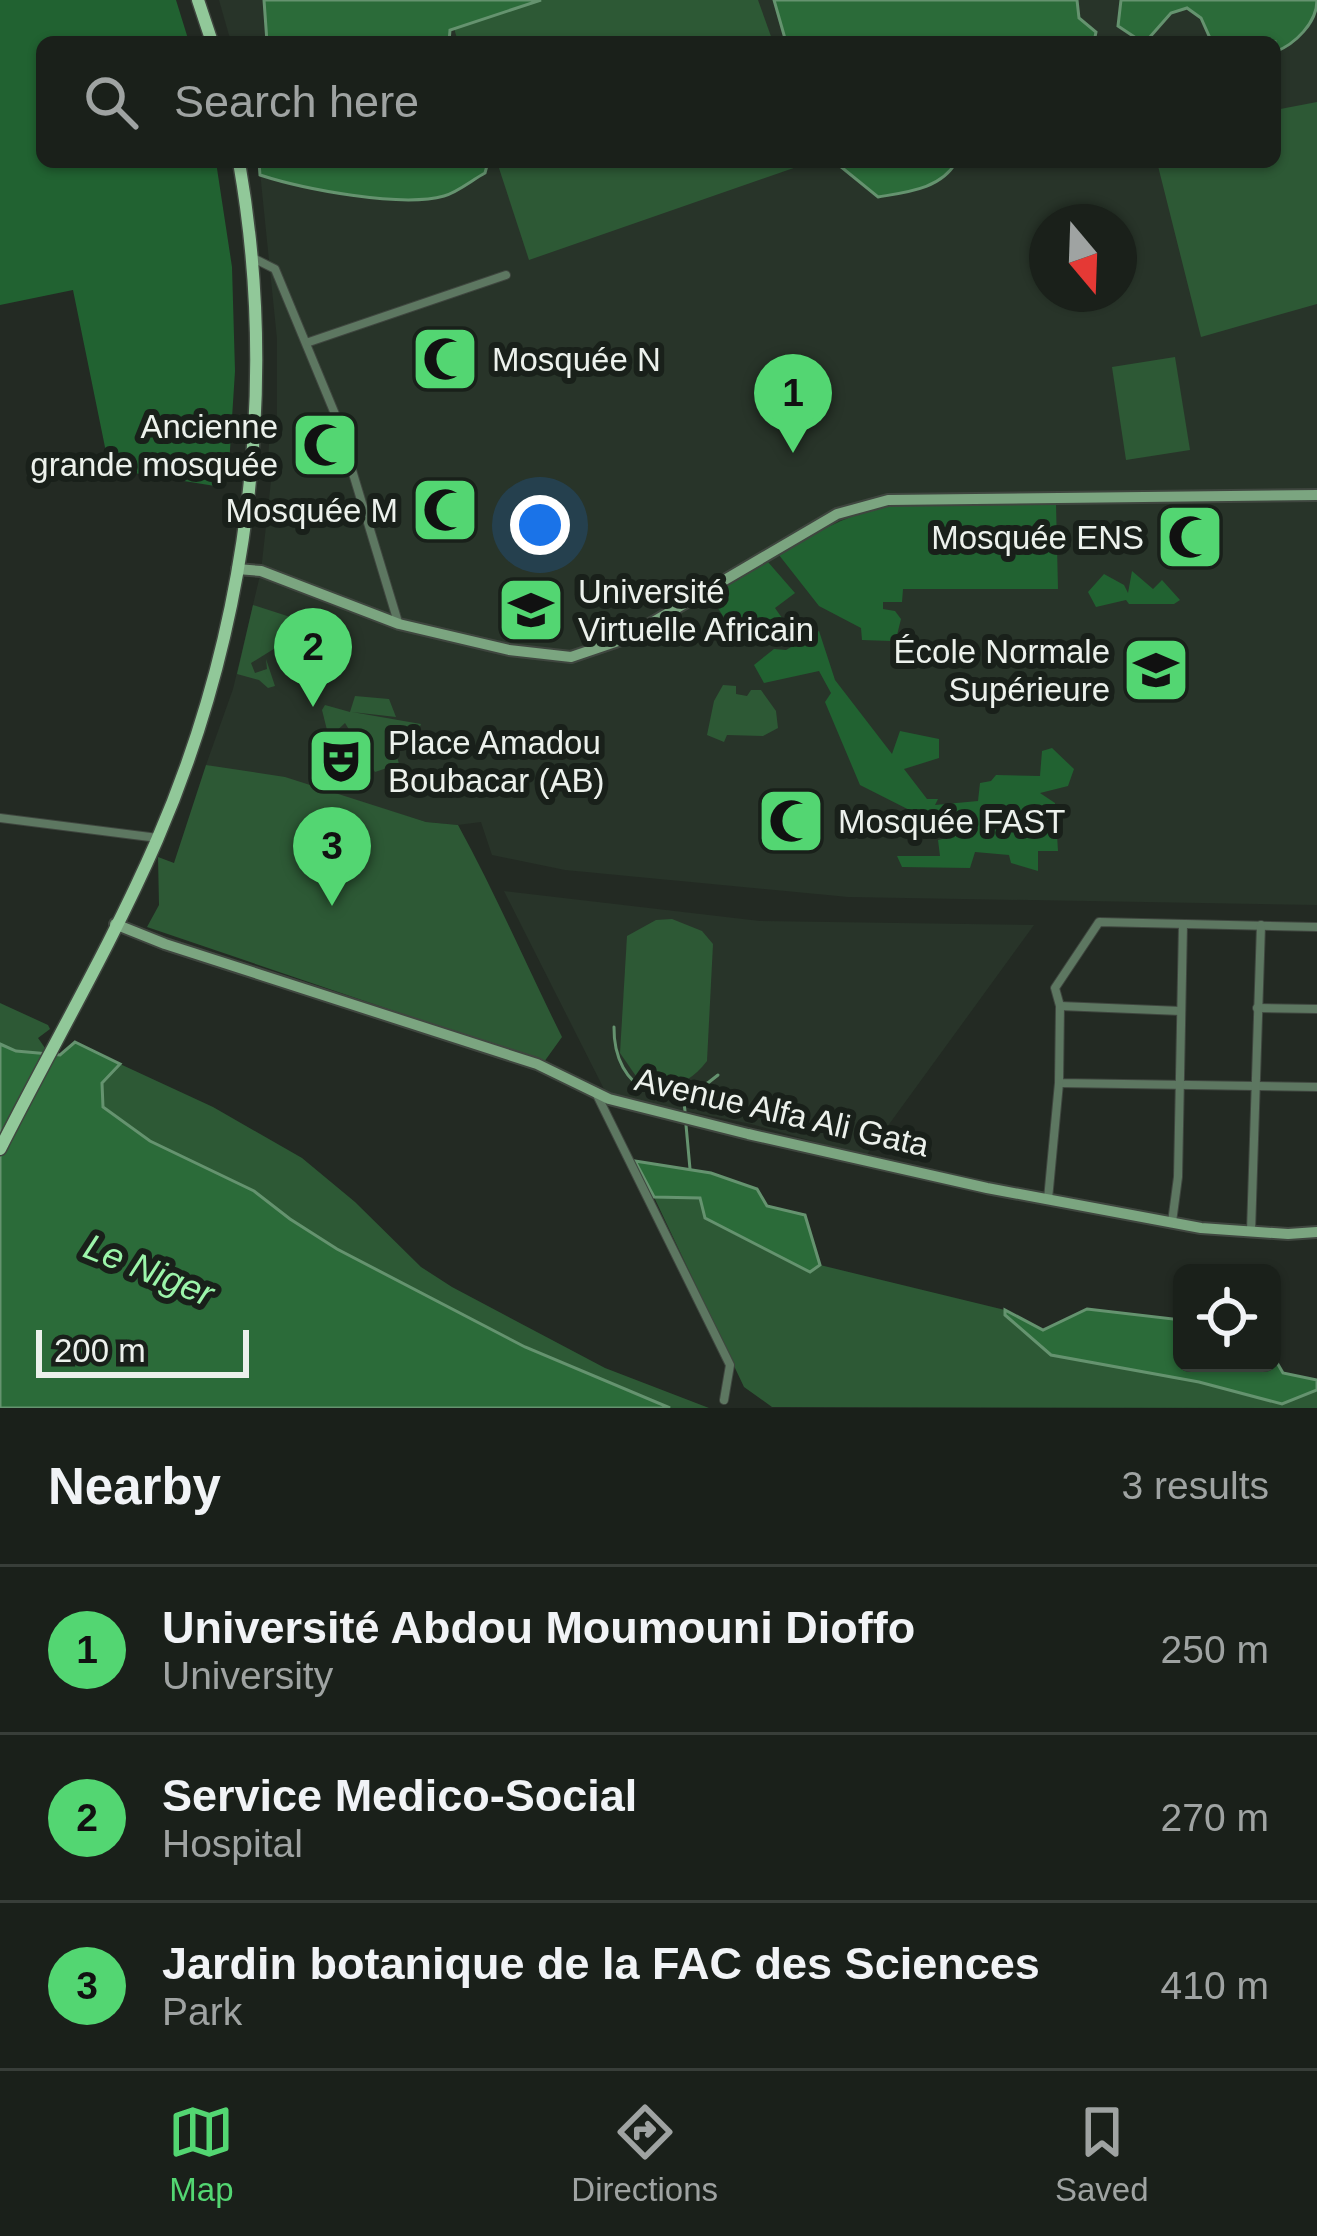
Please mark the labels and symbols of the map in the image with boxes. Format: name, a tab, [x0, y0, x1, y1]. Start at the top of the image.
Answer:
north arrow	[1029, 204, 1137, 312]
mosque icon: Mosquée N	[410, 324, 480, 394]
place label: Mosquée N	[492, 341, 661, 378]
pin: 1	[754, 354, 832, 453]
place label: Ancienne grande mosquée	[30, 408, 278, 483]
mosque icon: Ancienne grande mosquée	[290, 410, 360, 480]
mosque icon: Mosquée M	[410, 475, 480, 545]
place label: Mosquée M	[226, 492, 398, 529]
your location	[510, 495, 570, 555]
mosque icon: Mosquée ENS	[1155, 502, 1225, 572]
place label: Mosquée ENS	[931, 519, 1144, 556]
place label: Université Virtuelle Africain	[578, 573, 814, 648]
school or university icon: Université Virtuelle Africain	[496, 575, 566, 645]
pin: 2	[274, 608, 352, 707]
place label: École Normale Supérieure	[894, 633, 1110, 708]
school or university icon: École Normale Supérieure	[1121, 635, 1191, 705]
place label: Place Amadou Boubacar (AB)	[388, 724, 604, 799]
theatre icon: Place Amadou Boubacar (AB)	[306, 726, 376, 796]
mosque icon: Mosquée FAST	[756, 786, 826, 856]
place label: Mosquée FAST	[838, 803, 1065, 840]
pin: 3	[293, 807, 371, 906]
street label: Avenue Alfa Ali Gata	[632, 1060, 933, 1164]
water label: Le Niger	[78, 1226, 222, 1315]
scale bar	[36, 1324, 249, 1377]

